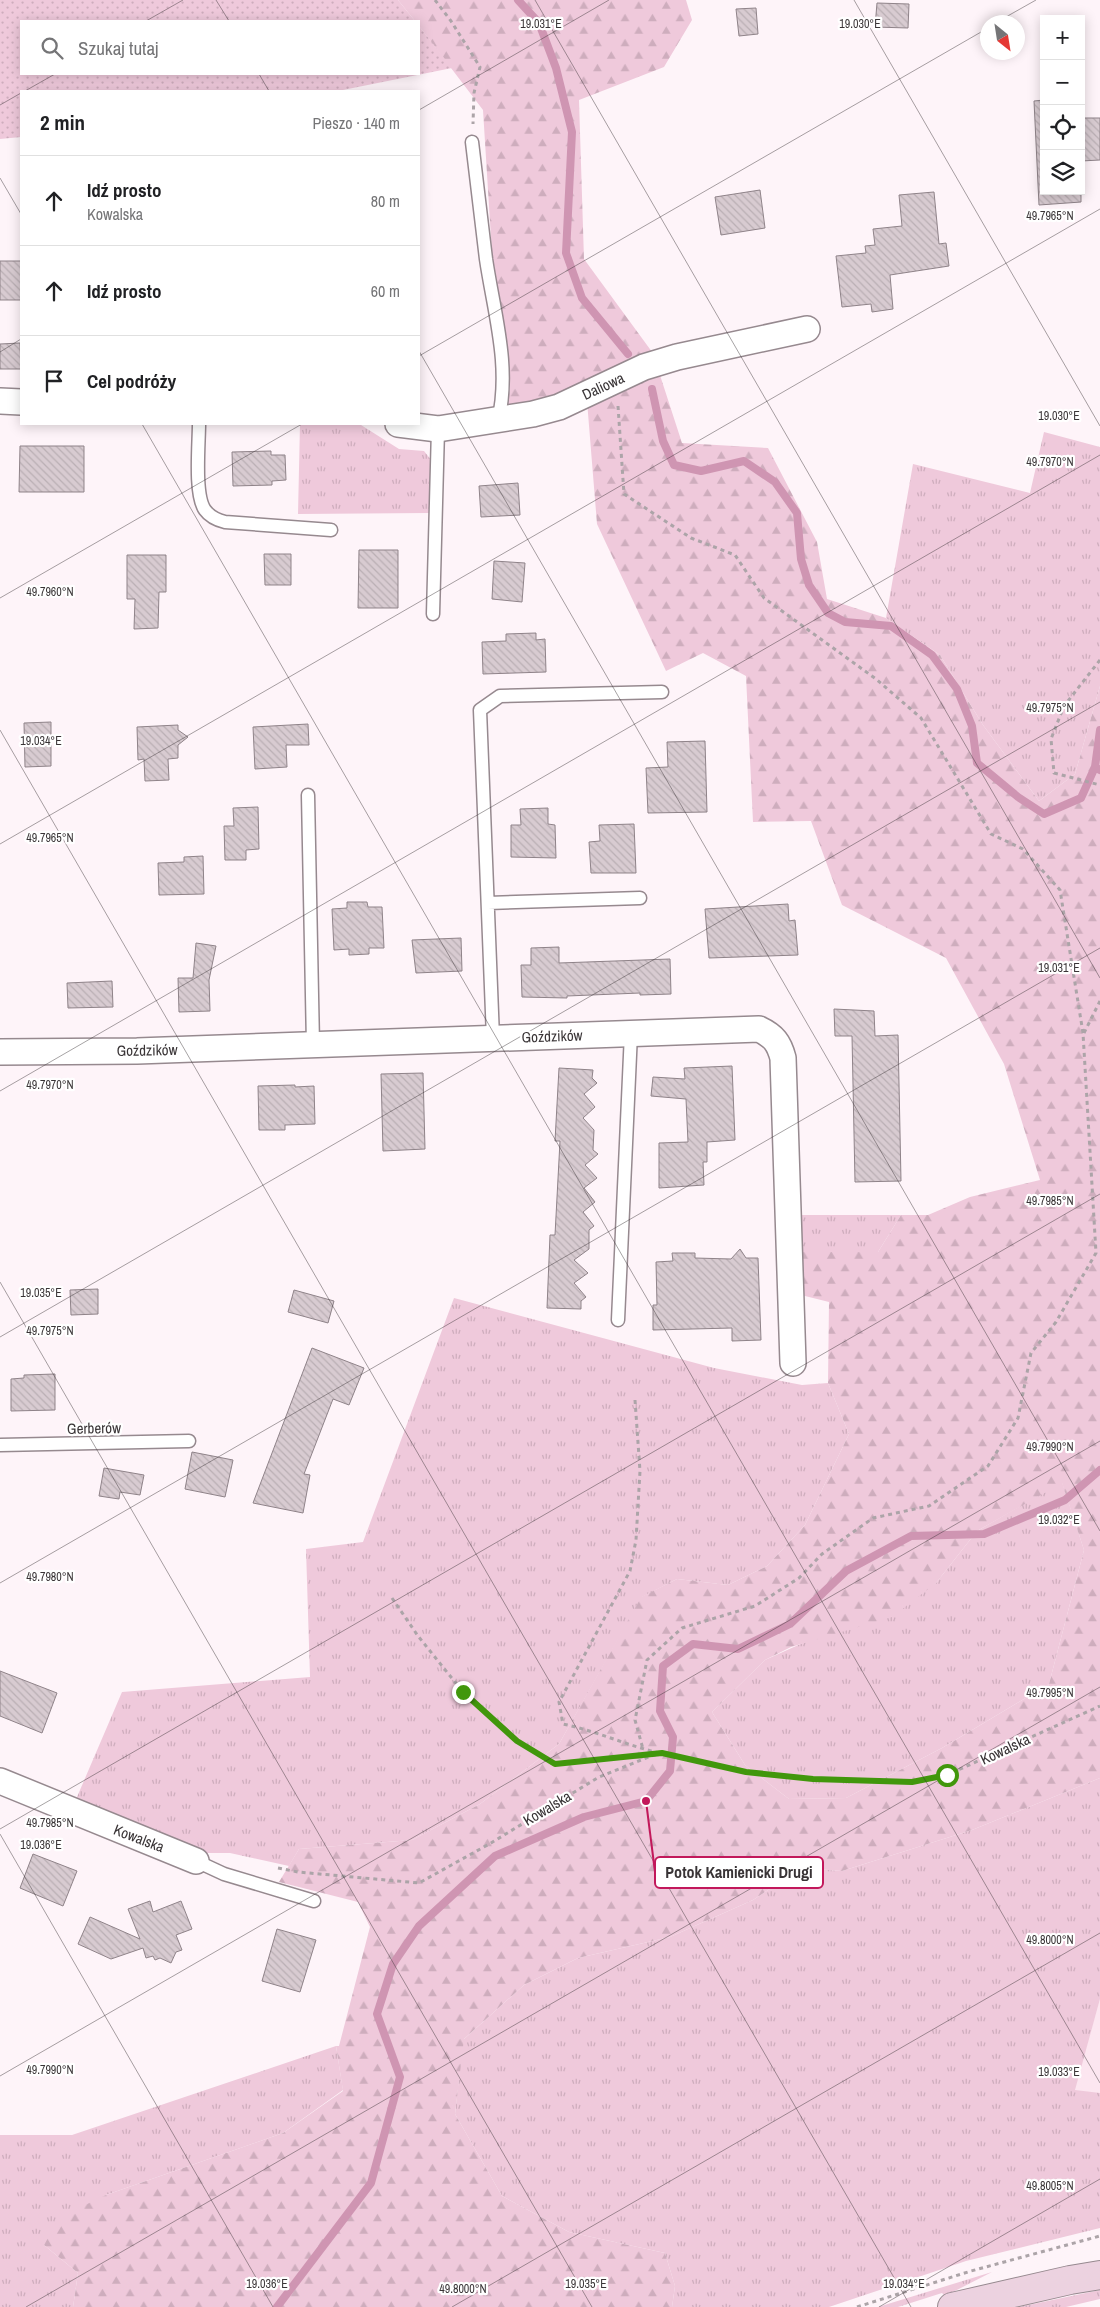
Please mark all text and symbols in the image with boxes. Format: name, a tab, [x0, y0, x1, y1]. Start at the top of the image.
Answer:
north arrow	[980, 15, 1025, 60]
map controls	[1040, 15, 1085, 195]
button: +	[1040, 15, 1085, 60]
text: 19.031°E	[520, 16, 562, 32]
text: 19.030°E	[839, 16, 881, 32]
search box	[20, 20, 420, 75]
icon: search	[38, 34, 66, 62]
text: Szukaj tutaj	[78, 35, 159, 61]
button: −	[1040, 60, 1085, 105]
button: locate	[1040, 105, 1085, 150]
text: 2 min	[40, 108, 85, 137]
text: Pieszo · 140 m	[312, 112, 400, 134]
button: layers	[1040, 150, 1085, 195]
text: Idź prosto	[87, 177, 161, 203]
icon: ahead	[40, 187, 68, 215]
text: 80 m	[371, 190, 400, 212]
text: Kowalska	[87, 203, 143, 225]
text: 49.7965°N	[1026, 208, 1074, 224]
icon: ahead	[40, 277, 68, 305]
text: Idź prosto	[87, 278, 161, 304]
text: 60 m	[371, 280, 400, 302]
icon: arrive	[40, 367, 68, 395]
street label: Daliowa	[578, 367, 628, 405]
text: Cel podróży	[87, 368, 176, 394]
text: 19.030°E	[1038, 408, 1080, 424]
text: 49.7970°N	[1026, 454, 1074, 470]
text: 49.7960°N	[26, 584, 74, 600]
text: 49.7975°N	[1026, 700, 1074, 716]
text: 19.034°E	[20, 733, 62, 749]
text: 49.7965°N	[26, 830, 74, 846]
text: 19.031°E	[1038, 960, 1080, 976]
street label: Goździków	[521, 1024, 583, 1048]
street label: Goździków	[116, 1039, 178, 1061]
text: 49.7970°N	[26, 1077, 74, 1093]
text: 49.7985°N	[1026, 1193, 1074, 1209]
text: 19.035°E	[20, 1285, 62, 1301]
text: 49.7975°N	[26, 1323, 74, 1339]
street label: Gerberów	[67, 1417, 121, 1439]
text: 49.7990°N	[1026, 1439, 1074, 1455]
text: 19.032°E	[1038, 1512, 1080, 1528]
text: 49.7980°N	[26, 1569, 74, 1585]
route end	[452, 1681, 475, 1704]
text: 49.7995°N	[1026, 1685, 1074, 1701]
street label: Kowalska	[977, 1728, 1033, 1770]
route start	[936, 1764, 959, 1787]
street label: Kowalska	[519, 1785, 575, 1831]
text: 49.7985°N	[26, 1815, 74, 1831]
street label: Kowalska	[111, 1819, 167, 1857]
text: 19.036°E	[20, 1837, 62, 1853]
callout: Potok Kamienicki Drugi	[655, 1857, 823, 1888]
text: Potok Kamienicki Drugi	[665, 1861, 813, 1883]
text: 49.8000°N	[1026, 1932, 1074, 1948]
text: 49.7990°N	[26, 2062, 74, 2078]
text: 19.033°E	[1038, 2064, 1080, 2080]
text: 49.8005°N	[1026, 2178, 1074, 2194]
text: 19.036°E	[246, 2276, 288, 2292]
text: 19.035°E	[565, 2276, 607, 2292]
text: 19.034°E	[883, 2276, 925, 2292]
text: 49.8000°N	[439, 2281, 487, 2297]

